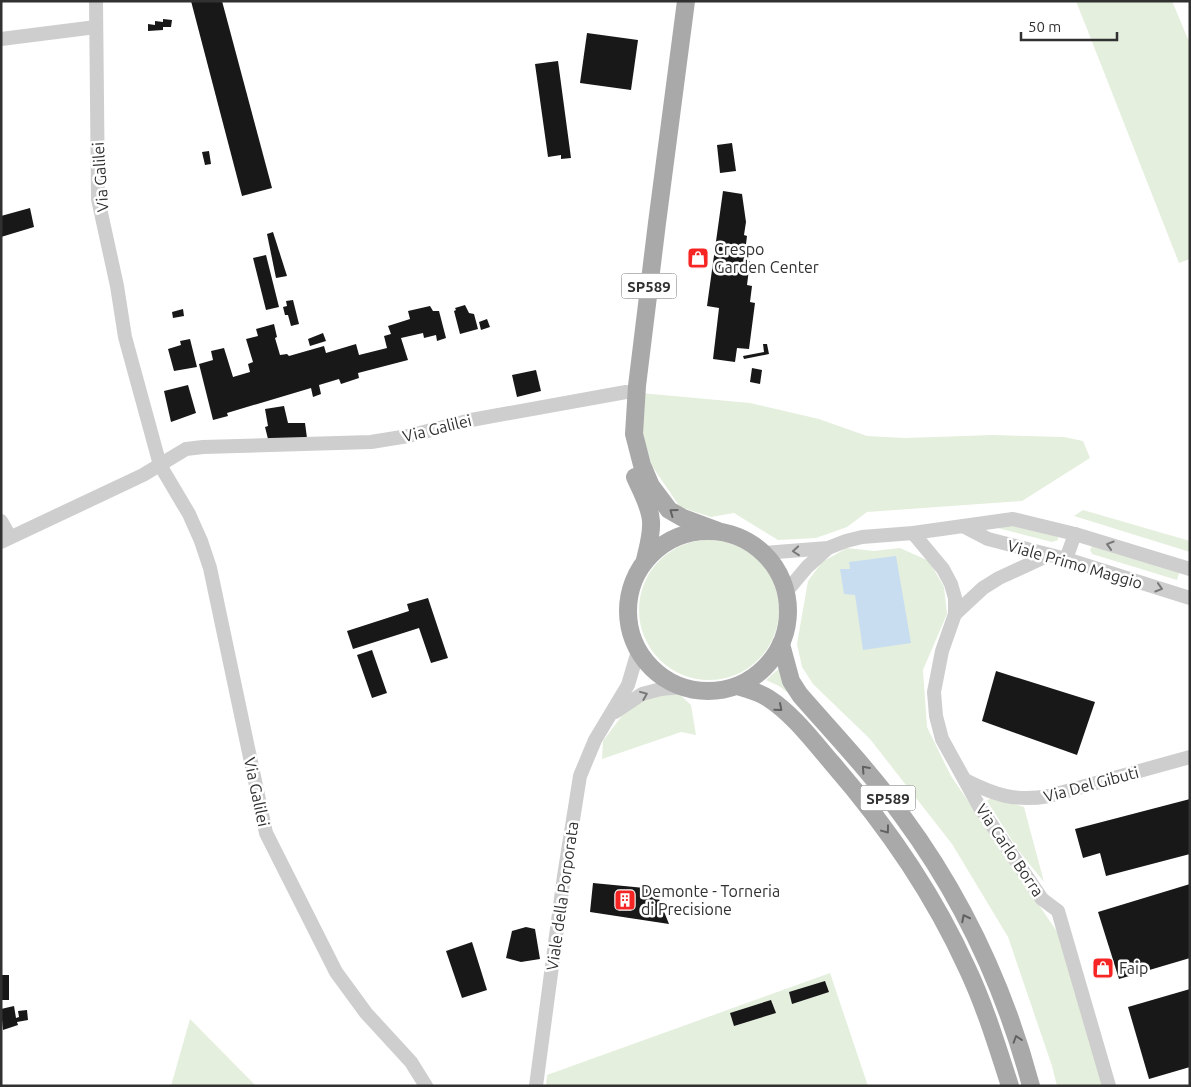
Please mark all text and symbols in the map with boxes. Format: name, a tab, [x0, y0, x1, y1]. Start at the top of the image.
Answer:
scale bar	[1021, 10, 1117, 42]
text: 50 m	[1028, 18, 1061, 35]
street label: Via Galilei	[89, 141, 111, 213]
place label: Crespo Garden Center	[714, 240, 819, 276]
shop icon: Crespo Garden Center	[686, 246, 710, 270]
road number: SP589	[622, 274, 676, 298]
street label: Via Galilei	[401, 411, 473, 445]
one-way arrow	[669, 509, 679, 518]
street label: Viale Primo Maggio	[1005, 536, 1145, 592]
one-way arrow	[1106, 541, 1114, 551]
one-way arrow	[792, 545, 800, 556]
one-way arrow	[1154, 583, 1163, 593]
one-way arrow	[639, 690, 648, 701]
one-way arrow	[774, 702, 783, 711]
street label: Via Galilei	[241, 756, 273, 828]
street label: Via Del Gibuti	[1042, 763, 1140, 805]
one-way arrow	[862, 765, 871, 774]
road number: SP589	[860, 786, 916, 810]
street label: Via Carlo Borra	[972, 800, 1048, 900]
street label: Viale della Porporata	[543, 820, 581, 972]
one-way arrow	[881, 824, 889, 833]
place label: Demonte - Torneria di Precisione	[641, 882, 780, 918]
building icon: Demonte - Torneria di Precisione	[613, 888, 637, 912]
one-way arrow	[961, 914, 971, 923]
shop icon: Faip	[1091, 956, 1115, 980]
place label: Faip	[1119, 959, 1148, 977]
one-way arrow	[1012, 1035, 1022, 1044]

